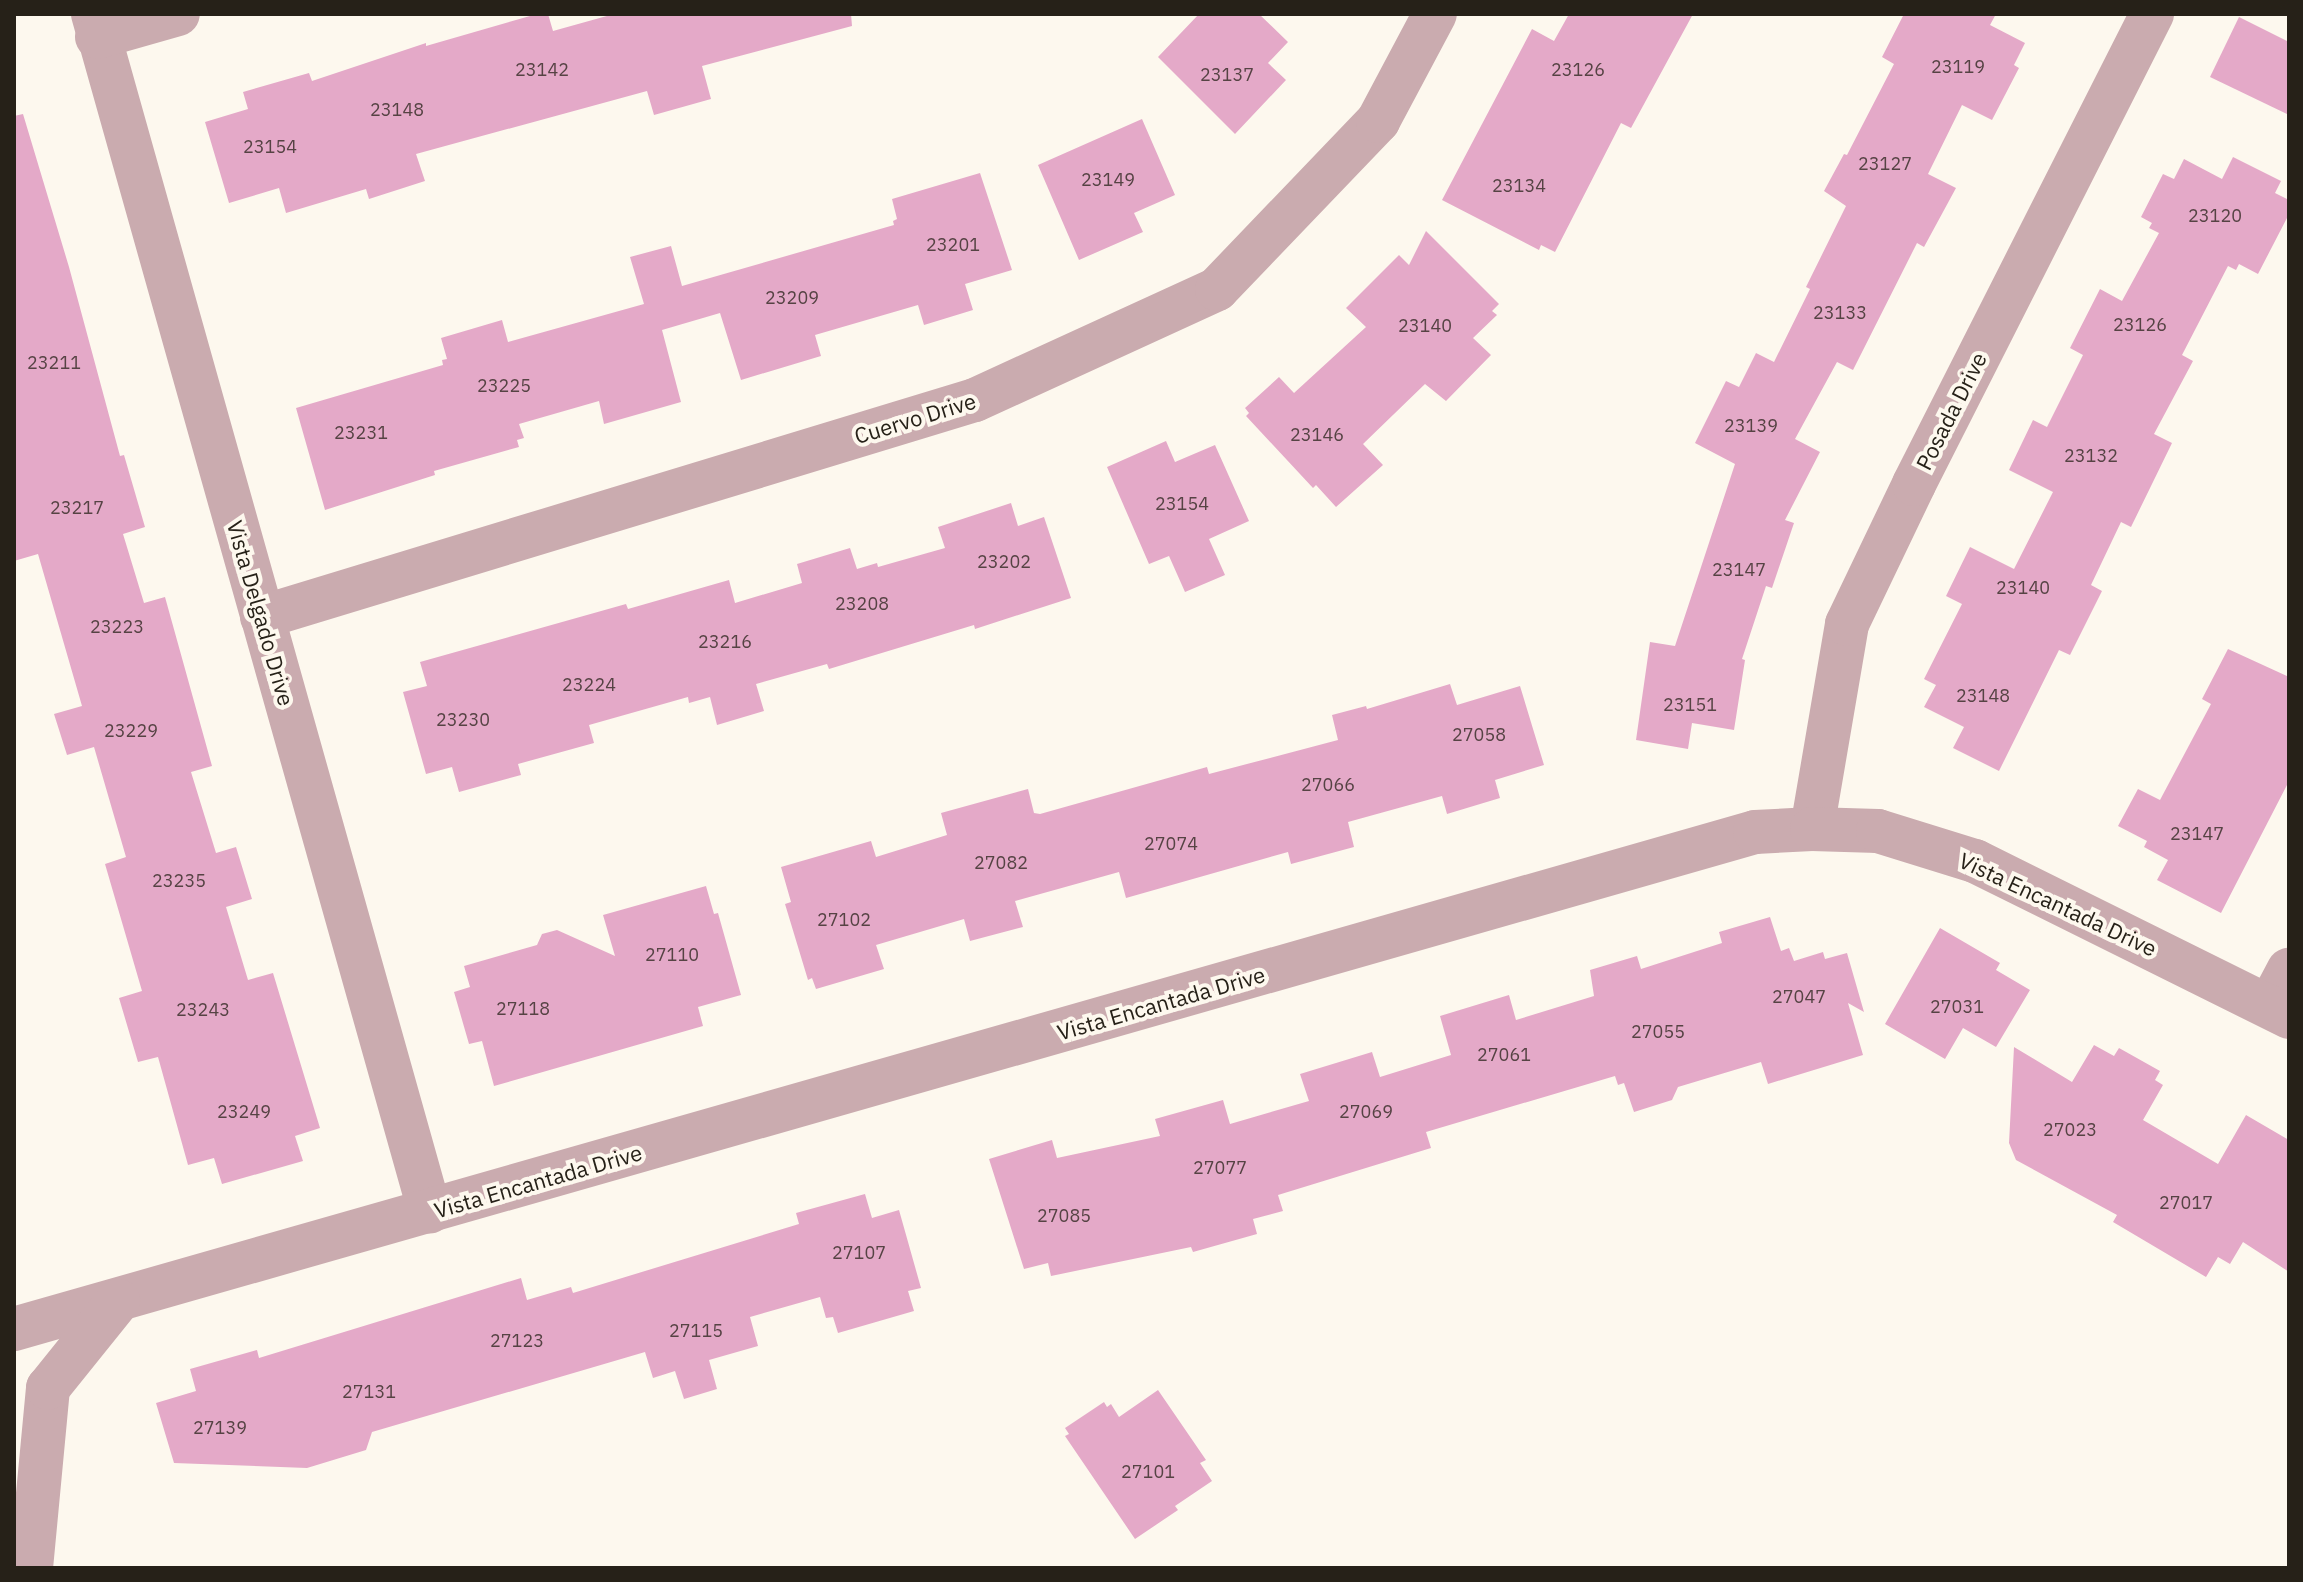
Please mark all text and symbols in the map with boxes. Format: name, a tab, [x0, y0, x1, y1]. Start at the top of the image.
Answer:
house number: 23119	[1931, 56, 1985, 78]
house number: 23142	[515, 59, 569, 81]
house number: 23126	[1551, 59, 1605, 81]
house number: 23137	[1200, 64, 1254, 86]
house number: 23148	[370, 99, 424, 121]
house number: 23154	[243, 136, 297, 158]
house number: 23127	[1858, 153, 1912, 175]
house number: 23149	[1081, 169, 1135, 191]
house number: 23134	[1492, 175, 1546, 197]
house number: 23120	[2188, 205, 2242, 227]
house number: 23201	[926, 234, 980, 256]
house number: 23209	[765, 287, 819, 309]
house number: 23133	[1813, 302, 1867, 324]
house number: 23126	[2113, 314, 2167, 336]
house number: 23140	[1398, 315, 1452, 337]
street label: Posada Drive	[1910, 348, 1992, 474]
house number: 23211	[27, 352, 81, 374]
house number: 23225	[477, 375, 531, 397]
street label: Cuervo Drive	[851, 387, 979, 449]
house number: 23139	[1724, 415, 1778, 437]
house number: 23231	[334, 422, 388, 444]
house number: 23146	[1290, 424, 1344, 446]
house number: 23132	[2064, 445, 2118, 467]
house number: 23154	[1155, 493, 1209, 515]
house number: 23217	[50, 497, 104, 519]
street label: Vista Delgado Drive	[222, 517, 300, 709]
house number: 23202	[977, 551, 1031, 573]
house number: 23147	[1712, 559, 1766, 581]
house number: 23140	[1996, 577, 2050, 599]
house number: 23208	[835, 593, 889, 615]
house number: 23223	[90, 616, 144, 638]
house number: 23216	[698, 631, 752, 653]
house number: 23224	[562, 674, 616, 696]
house number: 23148	[1956, 685, 2010, 707]
house number: 23151	[1663, 694, 1717, 716]
house number: 23230	[436, 709, 490, 731]
house number: 23229	[104, 720, 158, 742]
house number: 27058	[1452, 724, 1506, 746]
house number: 27066	[1301, 774, 1355, 796]
house number: 23147	[2170, 823, 2224, 845]
house number: 27074	[1144, 833, 1198, 855]
street label: Vista Encantada Drive	[1955, 847, 2161, 961]
house number: 27082	[974, 852, 1028, 874]
house number: 23235	[152, 870, 206, 892]
house number: 27102	[817, 909, 871, 931]
house number: 27110	[645, 944, 699, 966]
street label: Vista Encantada Drive	[1054, 961, 1268, 1045]
house number: 27047	[1772, 986, 1826, 1008]
house number: 27031	[1930, 996, 1984, 1018]
house number: 27118	[496, 998, 550, 1020]
house number: 23243	[176, 999, 230, 1021]
house number: 27055	[1631, 1021, 1685, 1043]
house number: 27061	[1477, 1044, 1531, 1066]
house number: 23249	[217, 1101, 271, 1123]
house number: 27069	[1339, 1101, 1393, 1123]
house number: 27023	[2043, 1119, 2097, 1141]
street label: Vista Encantada Drive	[431, 1139, 645, 1223]
house number: 27077	[1193, 1157, 1247, 1179]
house number: 27017	[2159, 1192, 2213, 1214]
house number: 27085	[1037, 1205, 1091, 1227]
house number: 27107	[832, 1242, 886, 1264]
house number: 27115	[669, 1320, 723, 1342]
house number: 27123	[490, 1330, 544, 1352]
house number: 27131	[342, 1381, 396, 1403]
house number: 27139	[193, 1417, 247, 1439]
house number: 27101	[1121, 1461, 1175, 1483]

